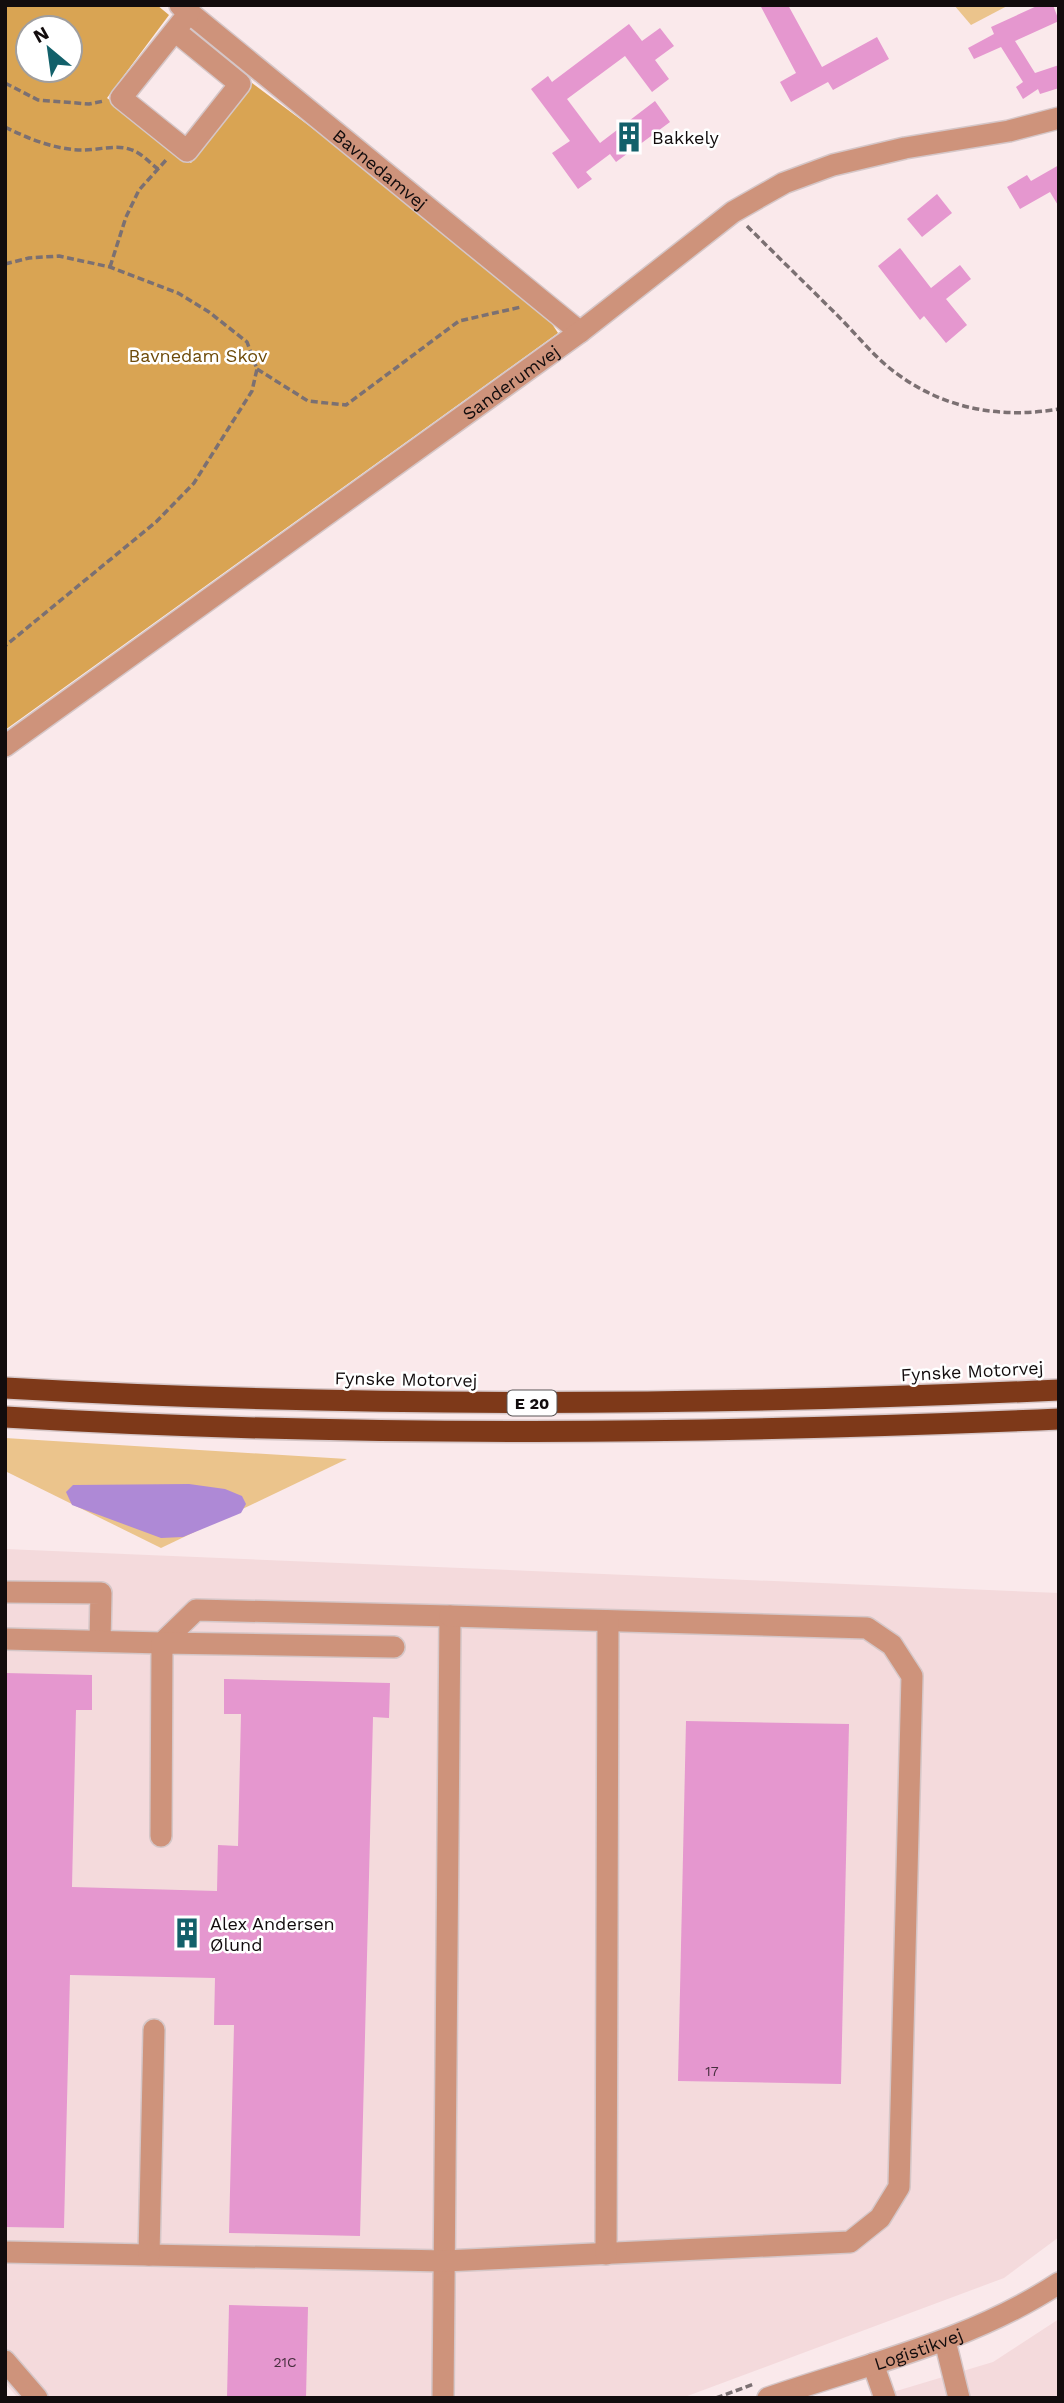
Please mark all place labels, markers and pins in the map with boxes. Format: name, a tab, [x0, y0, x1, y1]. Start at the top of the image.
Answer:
building icon: Bakkely	[612, 120, 646, 154]
place label: Bakkely	[652, 127, 719, 148]
place label: Alex Andersen Ølund	[210, 1913, 335, 1955]
building icon: Alex Andersen Ølund	[170, 1916, 204, 1950]

